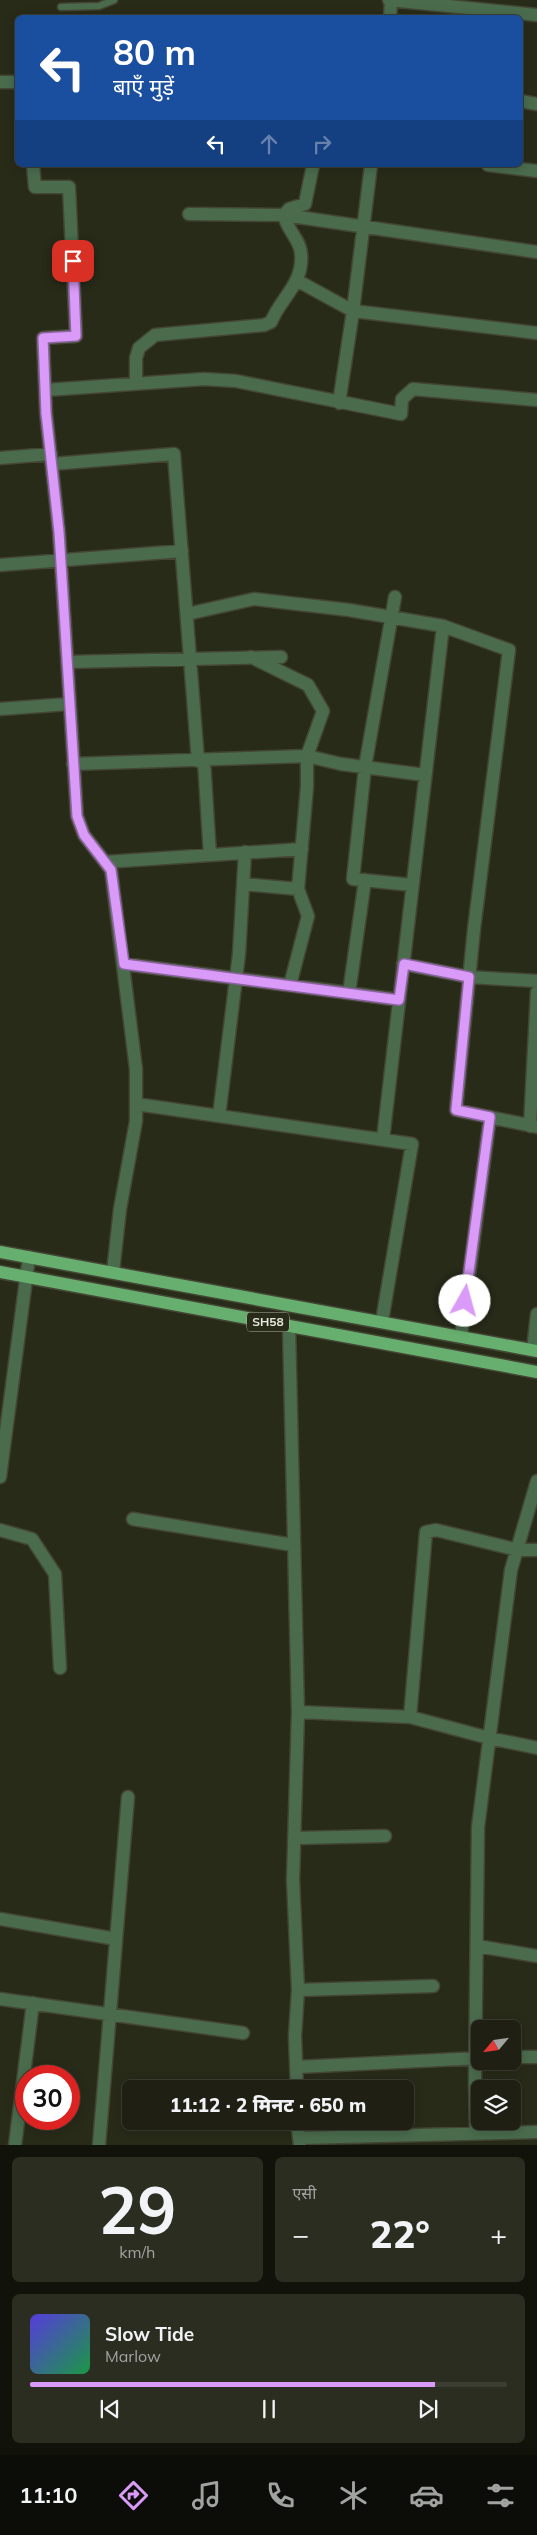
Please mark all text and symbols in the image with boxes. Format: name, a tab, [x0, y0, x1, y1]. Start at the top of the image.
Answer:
text: 80 m	[113, 30, 196, 74]
icon: left	[30, 35, 95, 100]
text: बाएँ मुड़ें	[113, 73, 174, 101]
icon: left	[202, 130, 230, 158]
icon: ahead	[255, 130, 283, 158]
icon: right	[308, 130, 336, 158]
pin	[52, 240, 94, 282]
icon: arrive	[59, 247, 87, 275]
position arrow	[438, 1274, 490, 1326]
road number: SH58	[247, 1312, 289, 1331]
north arrow	[471, 2020, 521, 2070]
map controls	[471, 2020, 521, 2130]
speed limit sign: 30	[15, 2065, 80, 2130]
button: layers	[471, 2080, 521, 2130]
text: 11:12 · 2 मिनट · 650 m	[170, 2093, 366, 2117]
text: 29	[98, 2169, 176, 2250]
text: एसी	[293, 2183, 316, 2203]
text: 22°	[370, 2210, 430, 2258]
text: −	[293, 2217, 309, 2252]
text: +	[490, 2217, 507, 2252]
text: km/h	[119, 2242, 155, 2262]
text: Slow Tide	[105, 2322, 194, 2346]
text: Marlow	[105, 2346, 161, 2366]
icon: previous	[96, 2395, 124, 2423]
icon: pause	[255, 2395, 283, 2423]
icon: next	[414, 2395, 442, 2423]
icon: directions	[116, 2478, 151, 2513]
icon: music	[189, 2478, 224, 2513]
icon: phone	[263, 2478, 298, 2513]
icon: climate	[336, 2478, 371, 2513]
icon: car	[409, 2478, 444, 2513]
icon: filters	[483, 2478, 518, 2513]
text: 11:10	[19, 2481, 77, 2509]

